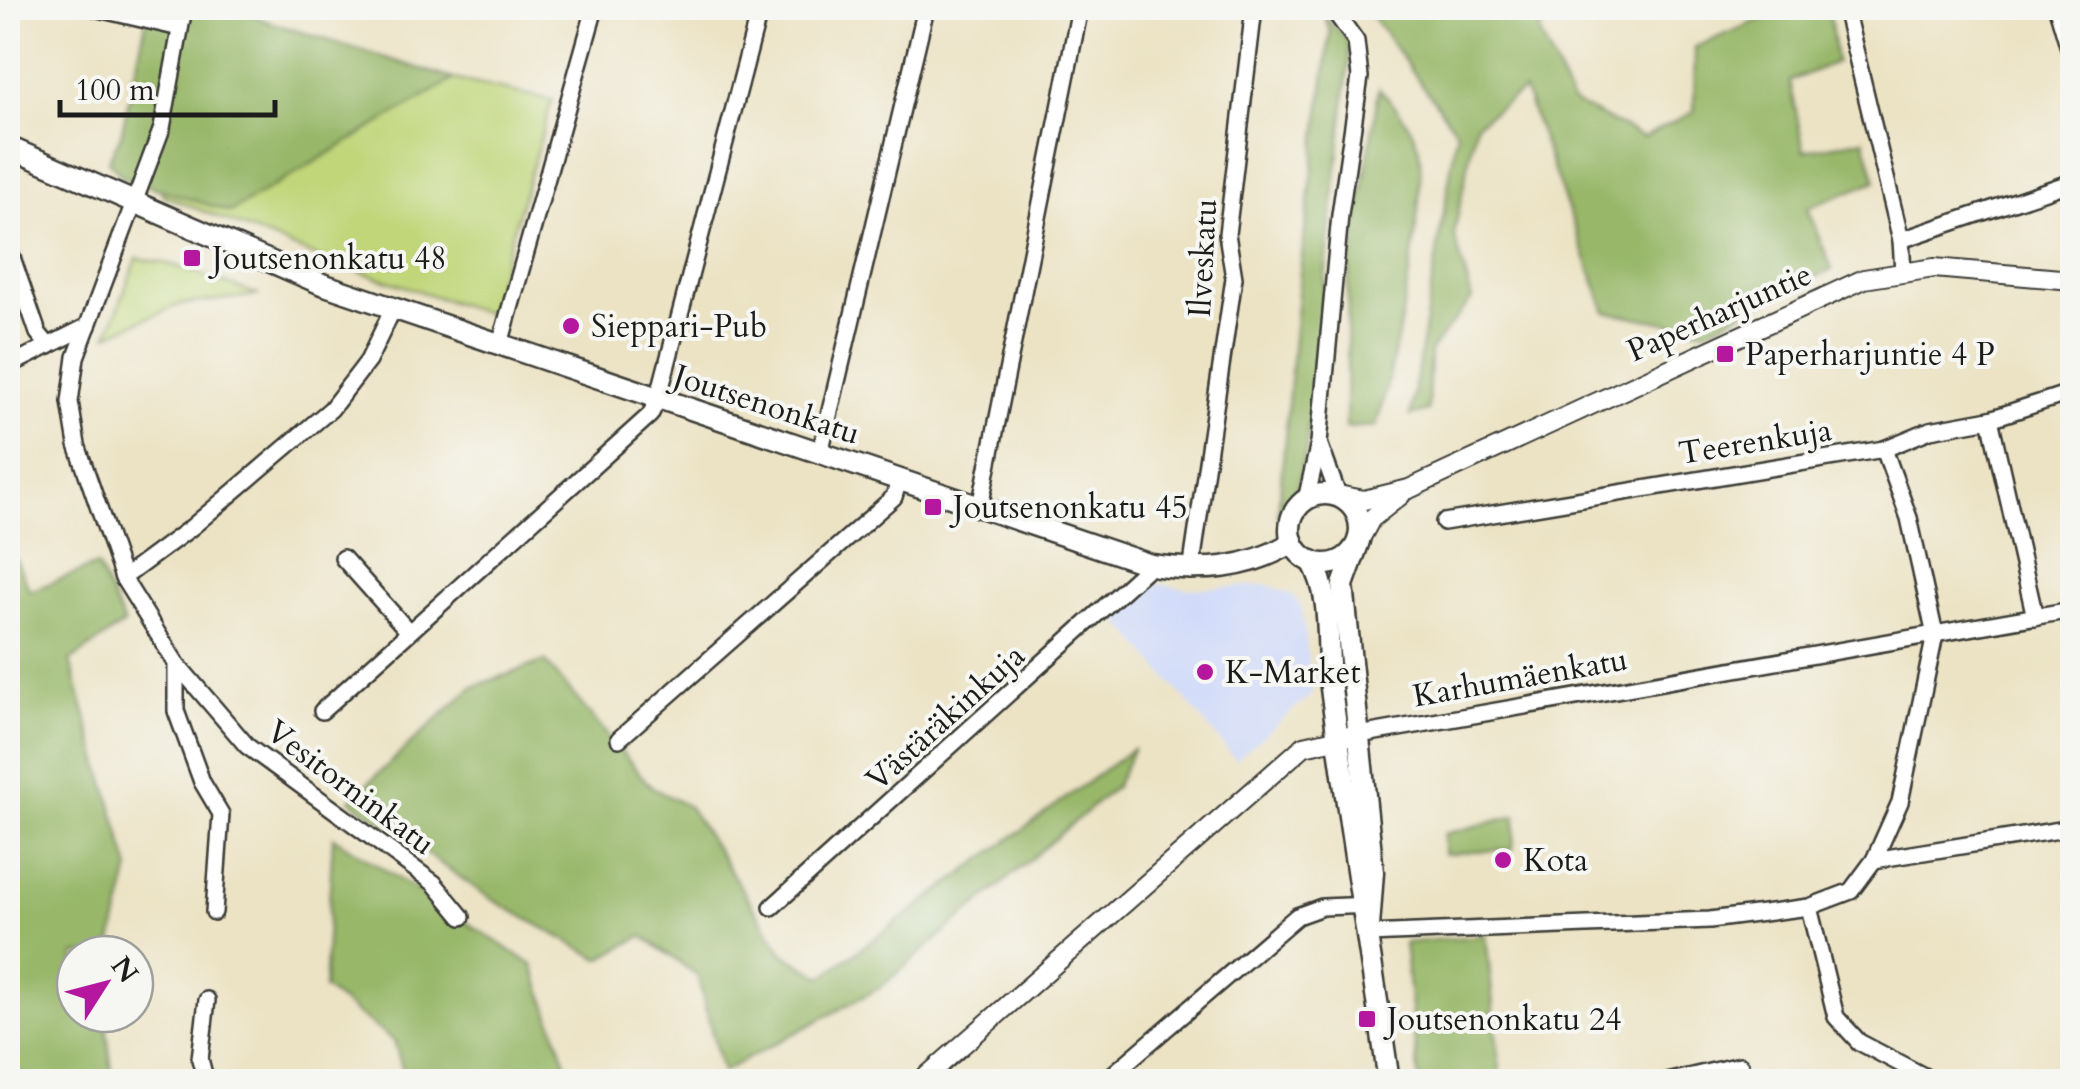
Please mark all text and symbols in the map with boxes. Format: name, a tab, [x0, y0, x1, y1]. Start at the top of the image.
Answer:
scale bar	[60, 55, 275, 117]
text: 100 m	[75, 70, 155, 111]
street label: Ilveskatu	[1178, 197, 1228, 319]
place label: Joutsenonkatu 48	[208, 237, 447, 281]
marker: Joutsenonkatu 48	[181, 247, 203, 269]
street label: Paperharjuntie	[1620, 253, 1819, 373]
place label: Sieppari-Pub	[591, 305, 767, 349]
marker: Sieppari-Pub	[560, 315, 582, 337]
place label: Paperharjuntie 4 P	[1745, 333, 1995, 377]
marker: Paperharjuntie 4 P	[1714, 343, 1736, 365]
street label: Joutsenonkatu	[664, 353, 865, 456]
street label: Teerenkuja	[1675, 408, 1835, 476]
place label: Joutsenonkatu 45	[949, 486, 1188, 530]
marker: Joutsenonkatu 45	[922, 496, 944, 518]
street label: Västäräkinkuja	[857, 634, 1035, 801]
street label: Karhumäenkatu	[1410, 637, 1631, 718]
place label: K-Market	[1225, 651, 1360, 695]
marker: K-Market	[1194, 661, 1216, 683]
street label: Vesitorninkatu	[257, 710, 444, 866]
place label: Kota	[1523, 839, 1588, 883]
marker: Kota	[1492, 849, 1514, 871]
north arrow	[55, 934, 155, 1034]
text: N	[102, 949, 147, 991]
place label: Joutsenonkatu 24	[1383, 998, 1622, 1042]
marker: Joutsenonkatu 24	[1356, 1008, 1378, 1030]

